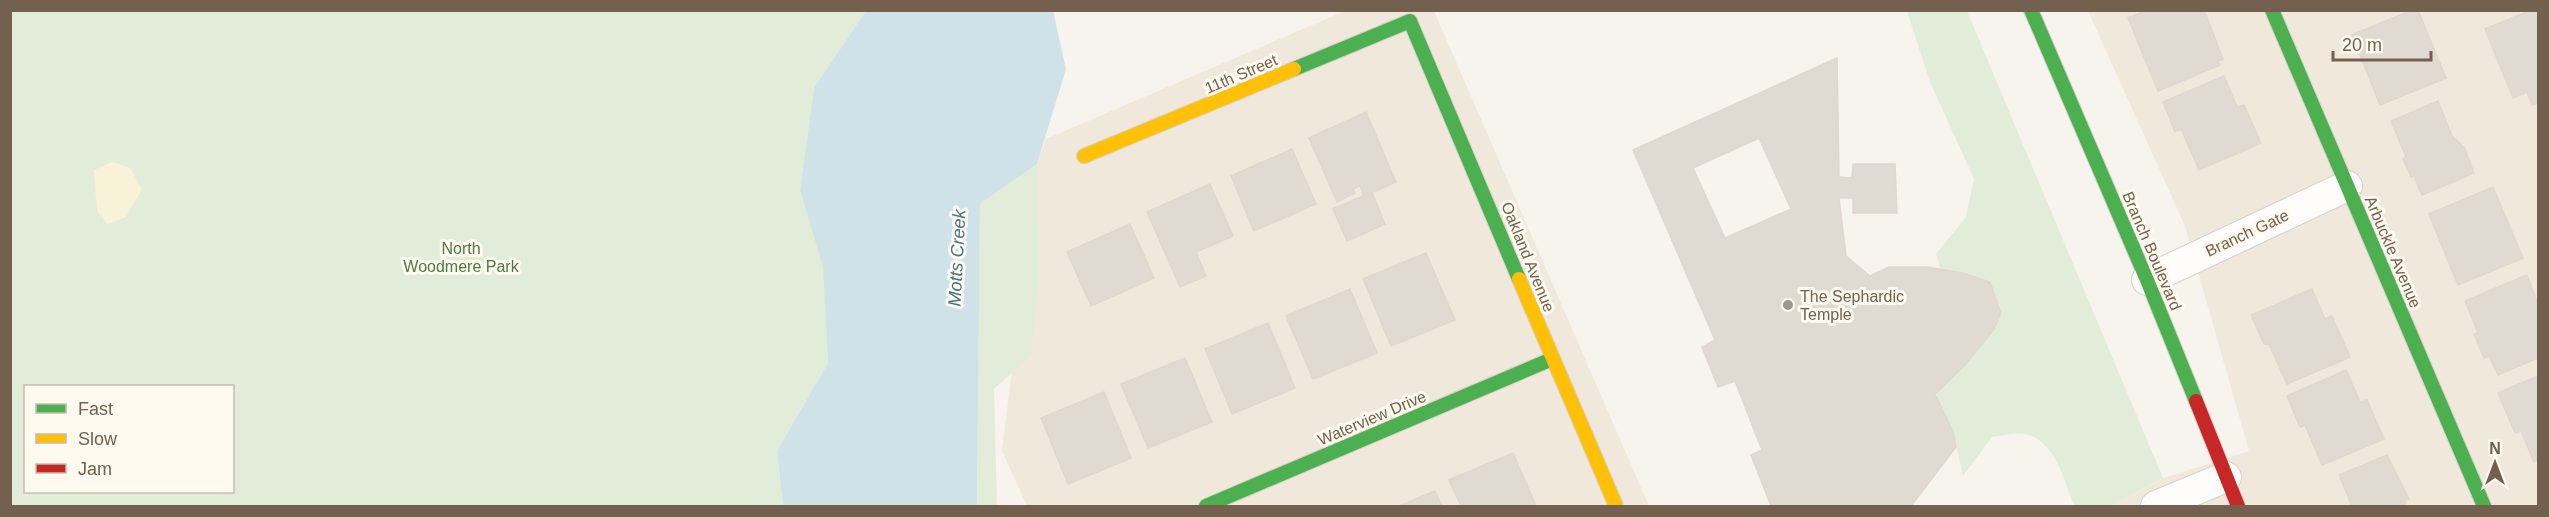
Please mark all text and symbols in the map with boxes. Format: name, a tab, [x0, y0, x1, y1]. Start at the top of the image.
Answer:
scale bar	[2333, 24, 2430, 62]
text: 20 m	[2342, 35, 2382, 55]
street label: 11th Street	[1202, 51, 1280, 97]
street label: Branch Boulevard	[2119, 189, 2185, 313]
street label: Arbuckle Avenue	[2362, 194, 2424, 311]
street label: Oakland Avenue	[1498, 200, 1558, 315]
street label: Branch Gate	[2203, 206, 2291, 260]
water label: Motts Creek	[944, 208, 970, 307]
park label: North Woodmere Park	[403, 240, 520, 275]
place label: The Sephardic Temple	[1800, 288, 1904, 323]
marker: The Sephardic Temple	[1781, 298, 1795, 312]
legend	[24, 385, 234, 493]
street label: Waterview Drive	[1315, 388, 1429, 448]
text: Fast	[78, 399, 113, 419]
text: Slow	[78, 429, 118, 449]
north arrow	[2465, 433, 2525, 493]
text: N	[2489, 440, 2501, 457]
text: Jam	[78, 459, 112, 479]

